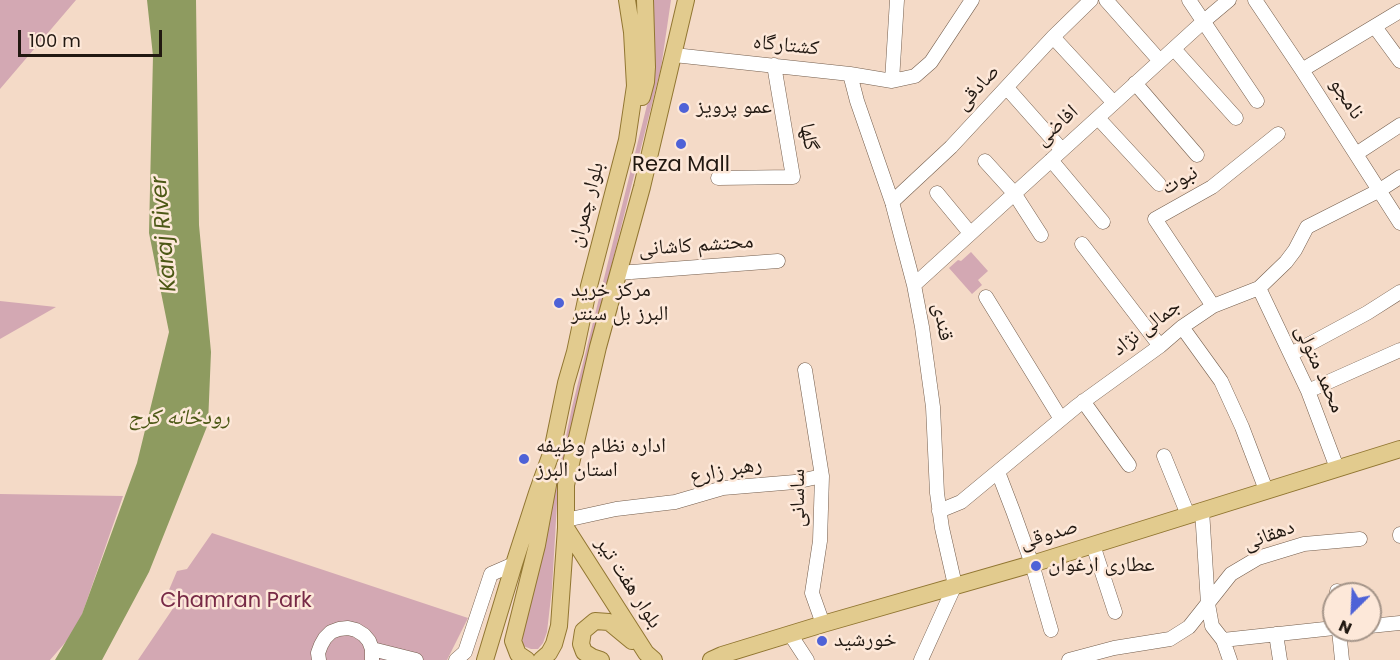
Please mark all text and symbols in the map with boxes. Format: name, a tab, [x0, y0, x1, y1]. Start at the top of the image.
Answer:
scale bar	[21, 18, 165, 56]
text: 100 m	[29, 28, 81, 53]
street label: کشتارگاه	[752, 30, 820, 62]
street label: صادقی	[950, 60, 1006, 116]
street label: نامجو	[1323, 73, 1369, 125]
place label: عمو پرویز	[696, 95, 772, 121]
street label: افاضی	[1030, 100, 1084, 152]
marker: عمو پرویز	[677, 101, 691, 115]
street label: گلها	[793, 121, 823, 153]
marker: Reza Mall	[674, 137, 688, 151]
place label: Reza Mall	[632, 153, 730, 179]
street label: بلوار چمران	[564, 160, 610, 250]
street label: نبوت	[1157, 161, 1203, 201]
water label: Karaj River	[147, 175, 183, 293]
street label: محتشم کاشانی	[638, 229, 754, 263]
place label: مرکز خرید البرز بل سنتر	[571, 278, 669, 328]
street label: جمالی نژاد	[1108, 294, 1186, 362]
marker: مرکز خرید البرز بل سنتر	[552, 296, 566, 310]
street label: قندی	[926, 301, 958, 343]
street label: محمد متولی	[1288, 321, 1350, 417]
water label: رودخانه کرج	[128, 405, 230, 431]
place label: اداره نظام وظیفه استان البرز	[536, 434, 666, 484]
marker: اداره نظام وظیفه استان البرز	[517, 452, 531, 466]
street label: رهبر زارع	[688, 452, 764, 490]
street label: ساسانی	[786, 469, 812, 527]
street label: صدوقی	[1017, 514, 1081, 556]
street label: دهقانی	[1240, 515, 1298, 557]
street label: بلوار هفت تیر	[589, 532, 667, 634]
place label: عطاری ارغوان	[1048, 553, 1155, 579]
marker: عطاری ارغوان	[1029, 559, 1043, 573]
north arrow	[1322, 582, 1382, 642]
park label: Chamran Park	[160, 589, 312, 615]
text: N	[1335, 614, 1355, 640]
place label: خورشید	[834, 628, 897, 654]
marker: خورشید	[815, 634, 829, 648]

